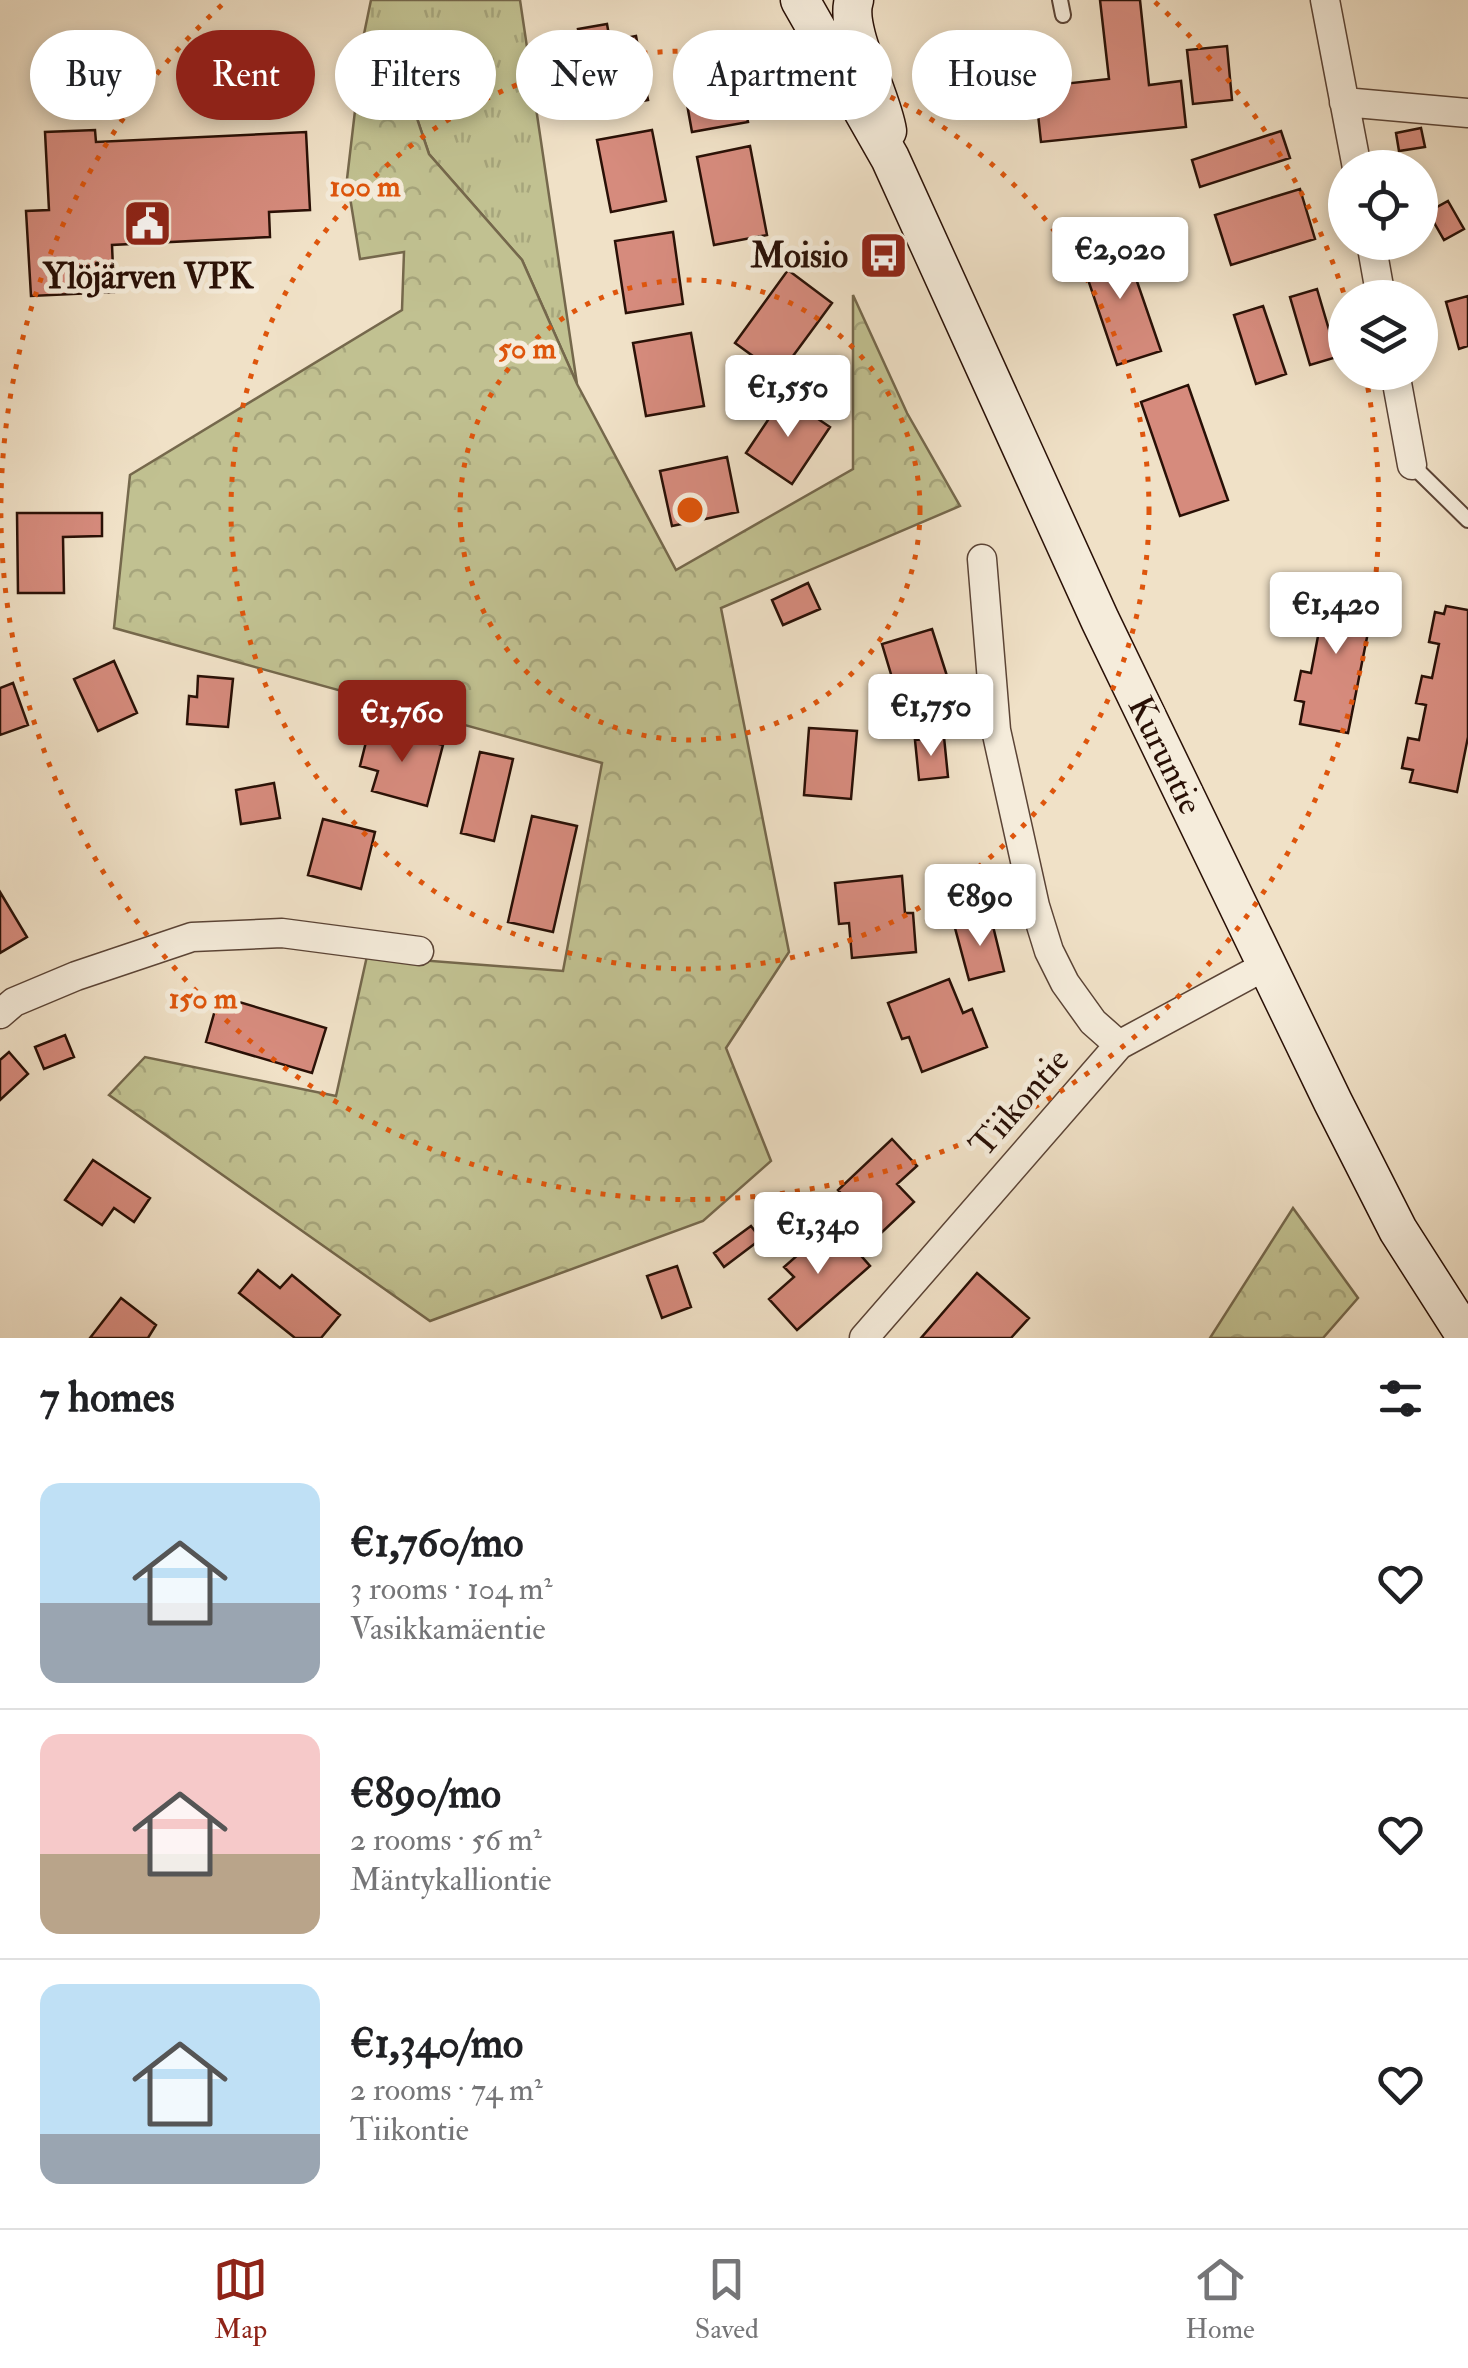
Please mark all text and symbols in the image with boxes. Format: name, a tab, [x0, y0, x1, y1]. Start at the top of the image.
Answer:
chip: Buy	[30, 30, 156, 120]
chip: Rent	[176, 30, 315, 120]
chip: Filters	[335, 30, 496, 120]
chip: New	[516, 30, 653, 120]
chip: Apartment	[673, 30, 892, 120]
chip: House	[912, 30, 1072, 120]
map controls	[1328, 150, 1438, 390]
button: locate	[1328, 150, 1438, 260]
text: 100 m	[330, 168, 401, 205]
public building icon: Ylöjärven VPK	[122, 198, 174, 250]
pin: €2,020	[1039, 217, 1201, 302]
bus stop icon: Moisio	[857, 229, 909, 281]
text: €2,020	[1074, 229, 1166, 269]
place label: Moisio	[750, 234, 848, 278]
place label: Ylöjärven VPK	[42, 255, 255, 299]
button: layers	[1328, 280, 1438, 390]
text: 50 m	[498, 330, 557, 367]
pin: €1,550	[707, 355, 869, 440]
text: €1,550	[747, 367, 829, 407]
centre of rings	[672, 492, 708, 528]
pin: €1,420	[1255, 572, 1417, 657]
text: €1,420	[1292, 584, 1380, 624]
pin: €1,750	[850, 674, 1012, 759]
pin: €1,760	[321, 680, 483, 765]
text: €1,750	[890, 686, 972, 726]
street label: Kuruntie	[1118, 689, 1213, 822]
text: €1,760	[360, 692, 444, 732]
pin: €890	[921, 864, 1039, 949]
text: €890	[947, 876, 1013, 916]
text: 150 m	[169, 980, 238, 1017]
street label: Tiikontie	[960, 1039, 1079, 1166]
pin: €1,340	[737, 1192, 899, 1277]
text: €1,340	[776, 1204, 860, 1244]
icon: filters	[1373, 1371, 1428, 1426]
text: 7 homes	[40, 1372, 175, 1424]
text: €1,760/mo	[350, 1517, 523, 1569]
icon: home	[120, 1523, 240, 1643]
icon: heart	[1373, 1556, 1428, 1611]
text: 3 rooms · 104 m²	[350, 1569, 553, 1609]
text: Vasikkamäentie	[350, 1609, 546, 1649]
text: €890/mo	[350, 1768, 501, 1820]
icon: home	[120, 1774, 240, 1894]
icon: heart	[1373, 1807, 1428, 1862]
text: 2 rooms · 56 m²	[350, 1820, 542, 1860]
text: Mäntykalliontie	[350, 1860, 551, 1900]
text: €1,340/mo	[350, 2018, 523, 2070]
icon: home	[120, 2024, 240, 2144]
icon: heart	[1373, 2057, 1428, 2112]
text: 2 rooms · 74 m²	[350, 2070, 543, 2110]
text: Tiikontie	[350, 2110, 469, 2150]
tab: Map	[213, 2252, 268, 2347]
tab: Saved	[695, 2252, 759, 2347]
tab: Home	[1185, 2252, 1255, 2347]

